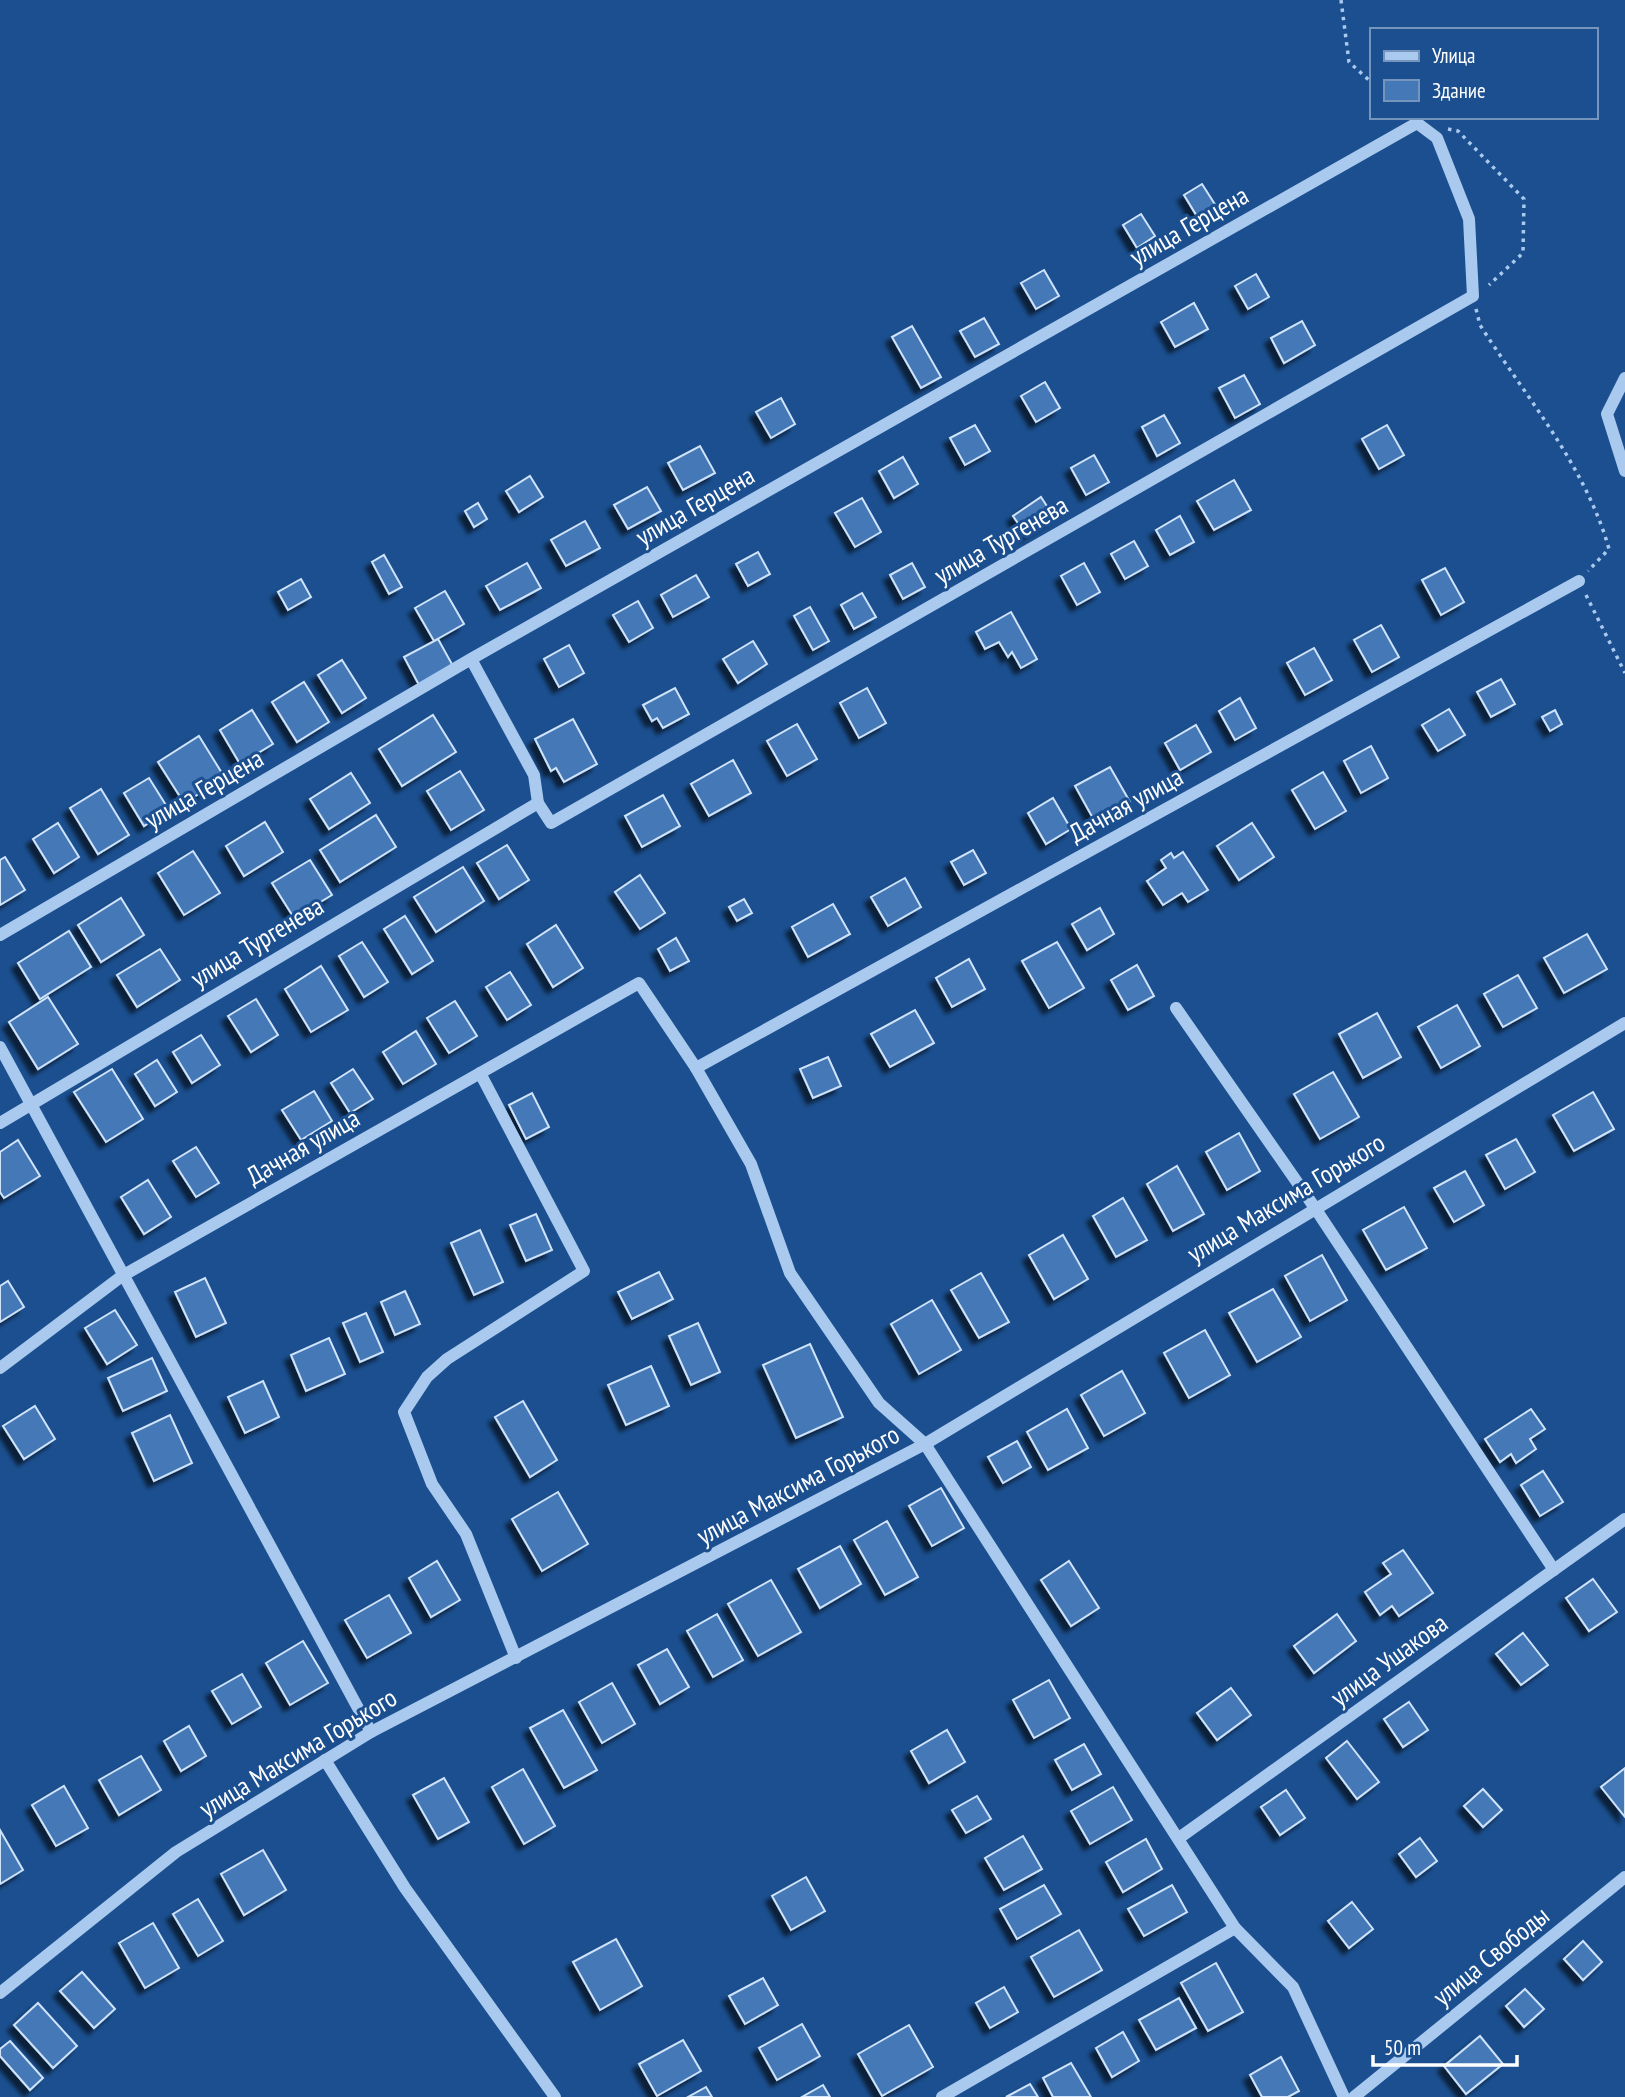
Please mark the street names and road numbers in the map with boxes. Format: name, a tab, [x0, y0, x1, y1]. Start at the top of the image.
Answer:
street label: улица Герцена	[1123, 178, 1254, 273]
street label: улица Герцена	[629, 458, 760, 553]
street label: улица Тургенева	[928, 488, 1074, 591]
street label: улица Герцена	[138, 741, 269, 836]
street label: Дачная улица	[1063, 760, 1189, 849]
street label: улица Тургенева	[184, 889, 329, 994]
street label: Дачная улица	[240, 1101, 365, 1192]
street label: улица Максима Горького	[1181, 1126, 1391, 1270]
street label: улица Максима Горького	[691, 1417, 905, 1552]
street label: улица Ушакова	[1324, 1606, 1454, 1713]
street label: улица Максима Горького	[193, 1681, 403, 1825]
street label: улица Свободы	[1426, 1899, 1556, 2013]

